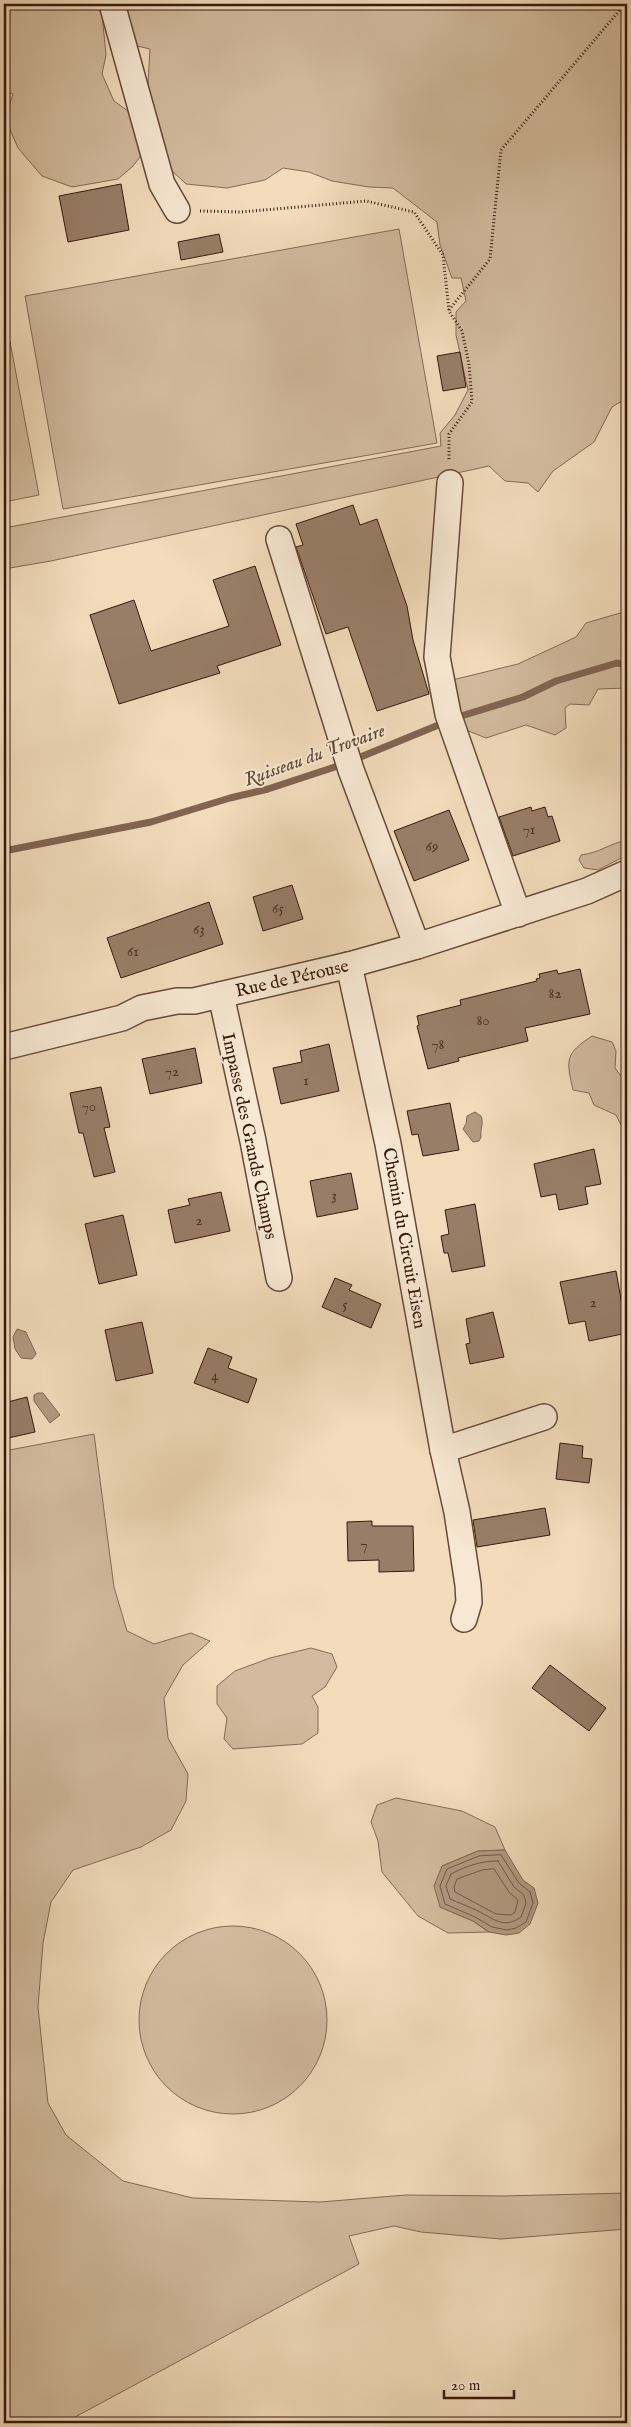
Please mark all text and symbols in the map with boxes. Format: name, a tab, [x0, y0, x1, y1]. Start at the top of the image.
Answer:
water label: Ruisseau du Trovaire	[241, 719, 389, 793]
house number: 71	[523, 820, 535, 839]
house number: 69	[426, 837, 438, 856]
house number: 65	[272, 899, 284, 918]
house number: 63	[193, 920, 205, 939]
house number: 61	[127, 942, 139, 961]
street label: Rue de Pérouse	[233, 955, 351, 1004]
house number: 82	[549, 984, 561, 1003]
house number: 80	[476, 1011, 490, 1030]
street label: Impasse des Grands Champs	[215, 1031, 282, 1242]
house number: 78	[432, 1035, 445, 1054]
house number: 72	[165, 1062, 179, 1081]
house number: 1	[303, 1071, 309, 1090]
house number: 70	[82, 1097, 96, 1116]
street label: Chemin du Circuit Eisen	[376, 1146, 431, 1331]
house number: 3	[331, 1186, 337, 1205]
house number: 2	[195, 1211, 203, 1230]
house number: 2	[589, 1293, 597, 1312]
house number: 5	[342, 1295, 348, 1314]
house number: 4	[211, 1366, 219, 1385]
house number: 7	[360, 1535, 368, 1554]
scale bar	[444, 2367, 514, 2399]
text: 20 m	[451, 2376, 481, 2395]

